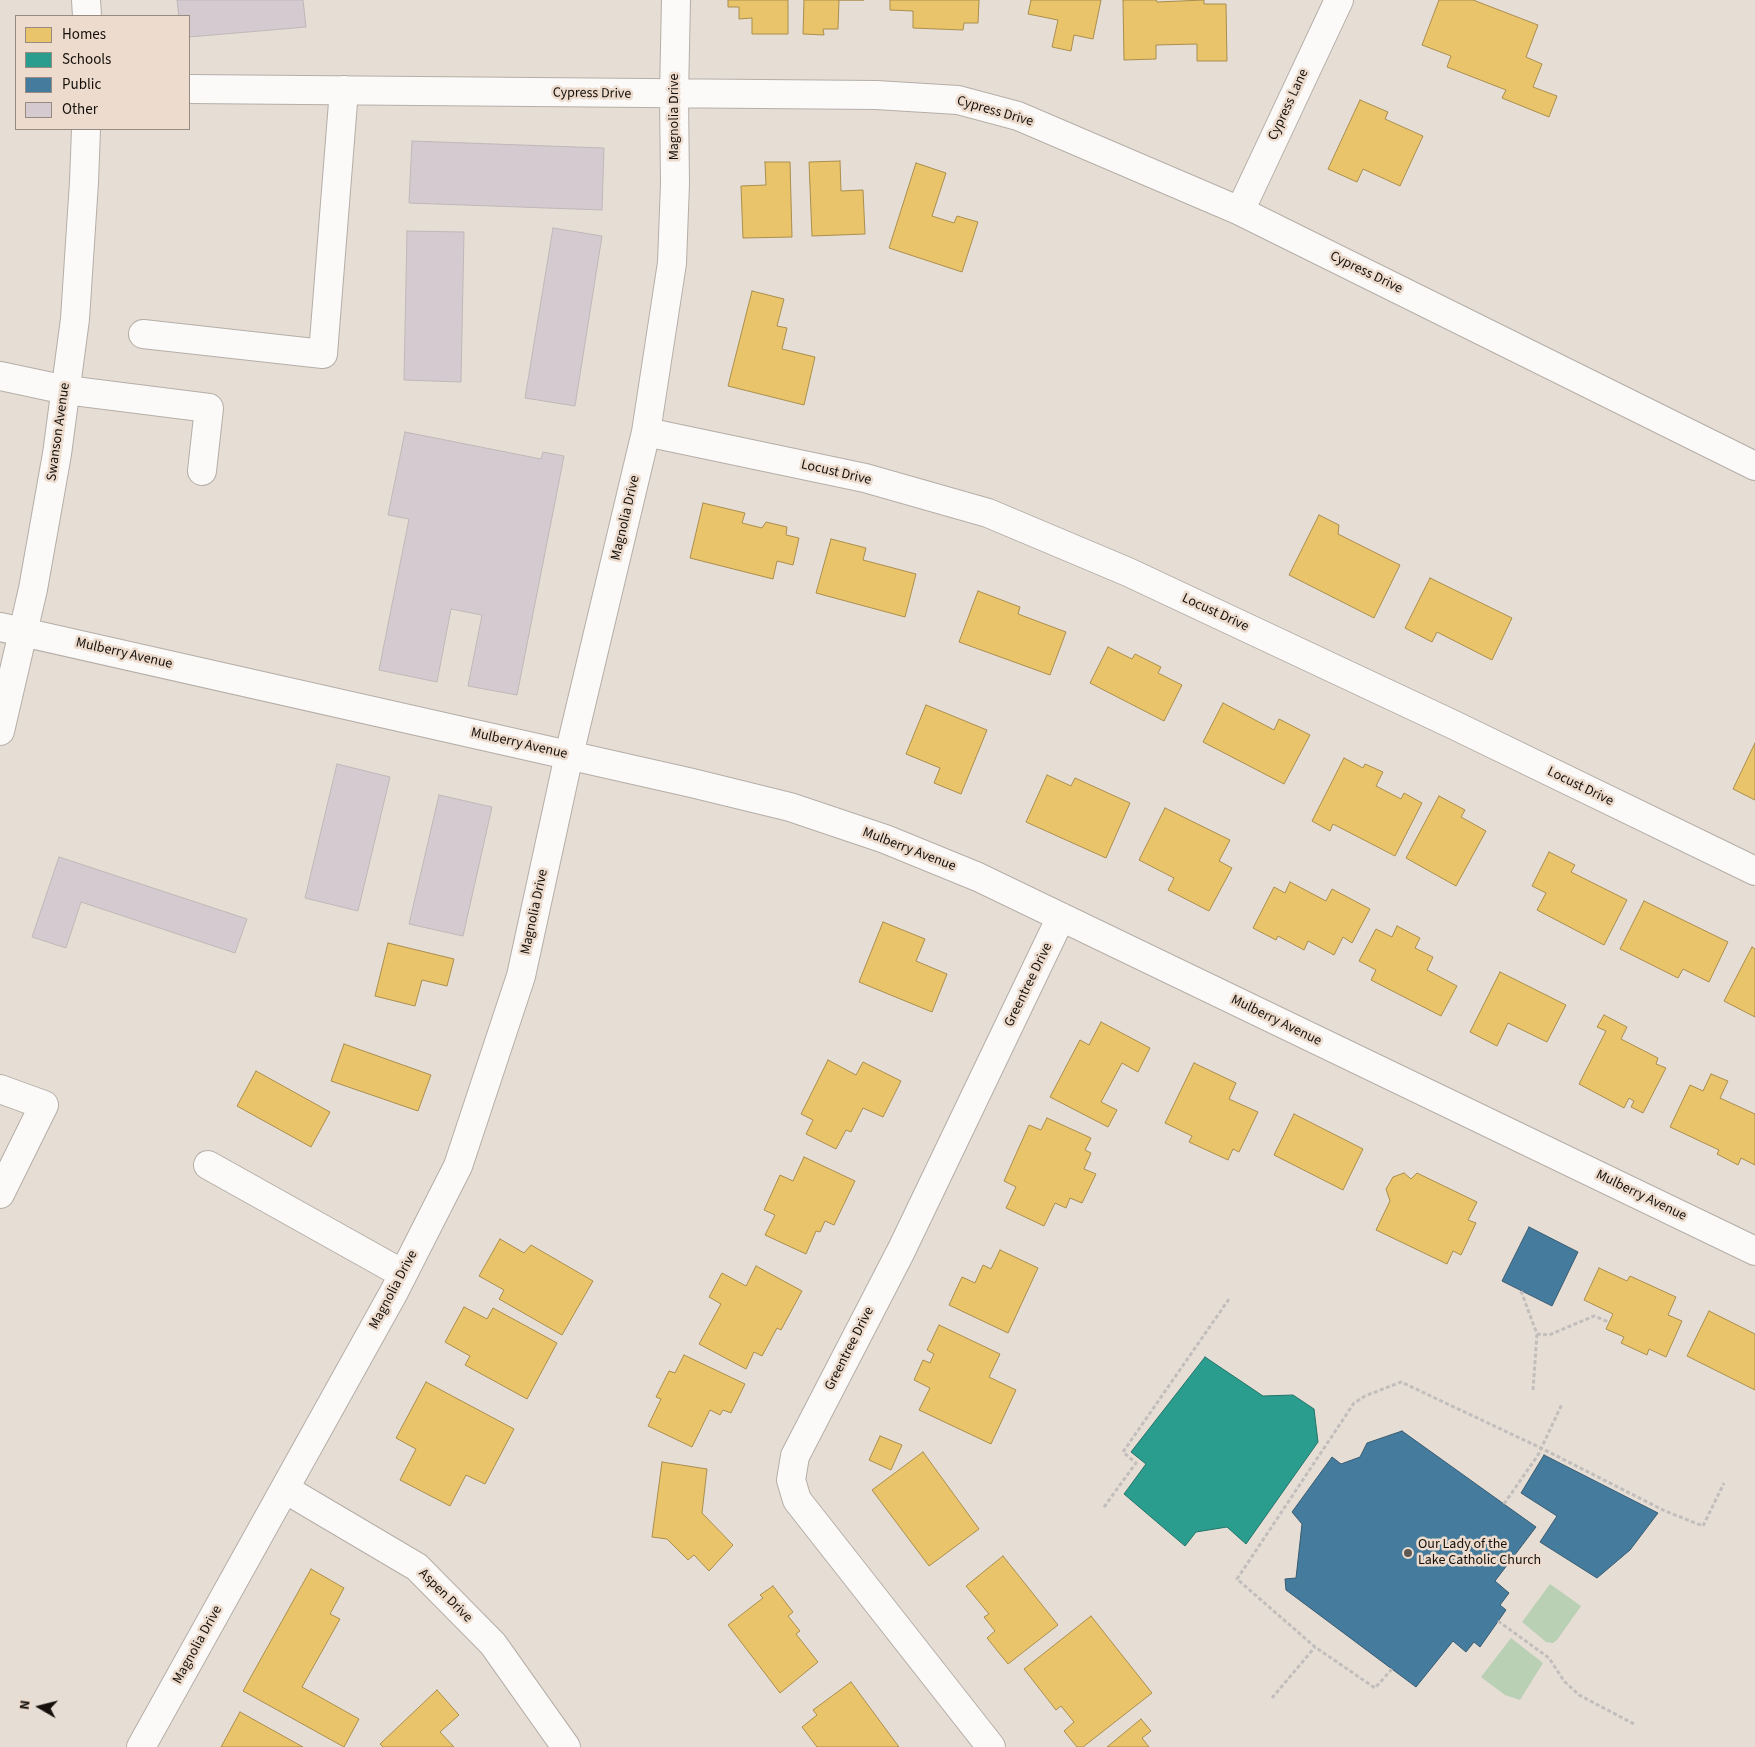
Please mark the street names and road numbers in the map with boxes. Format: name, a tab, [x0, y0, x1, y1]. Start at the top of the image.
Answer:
street label: Cypress Lane	[1265, 67, 1313, 143]
street label: Magnolia Drive	[667, 74, 683, 160]
street label: Cypress Drive	[553, 85, 631, 103]
street label: Cypress Drive	[955, 93, 1035, 131]
street label: Cypress Drive	[1327, 248, 1405, 298]
street label: Swanson Avenue	[44, 382, 74, 482]
street label: Locust Drive	[799, 457, 873, 489]
street label: Magnolia Drive	[608, 474, 644, 562]
street label: Locust Drive	[1179, 590, 1251, 636]
street label: Mulberry Avenue	[74, 635, 174, 673]
street label: Mulberry Avenue	[469, 725, 569, 763]
street label: Locust Drive	[1544, 764, 1616, 810]
street label: Mulberry Avenue	[860, 824, 958, 876]
street label: Magnolia Drive	[518, 868, 552, 956]
street label: Greentree Drive	[1001, 940, 1057, 1030]
street label: Mulberry Avenue	[1228, 992, 1324, 1050]
street label: Mulberry Avenue	[1593, 1167, 1689, 1225]
street label: Magnolia Drive	[366, 1248, 422, 1332]
street label: Greentree Drive	[822, 1304, 878, 1394]
street label: Aspen Drive	[415, 1566, 475, 1626]
street label: Magnolia Drive	[170, 1603, 226, 1687]

